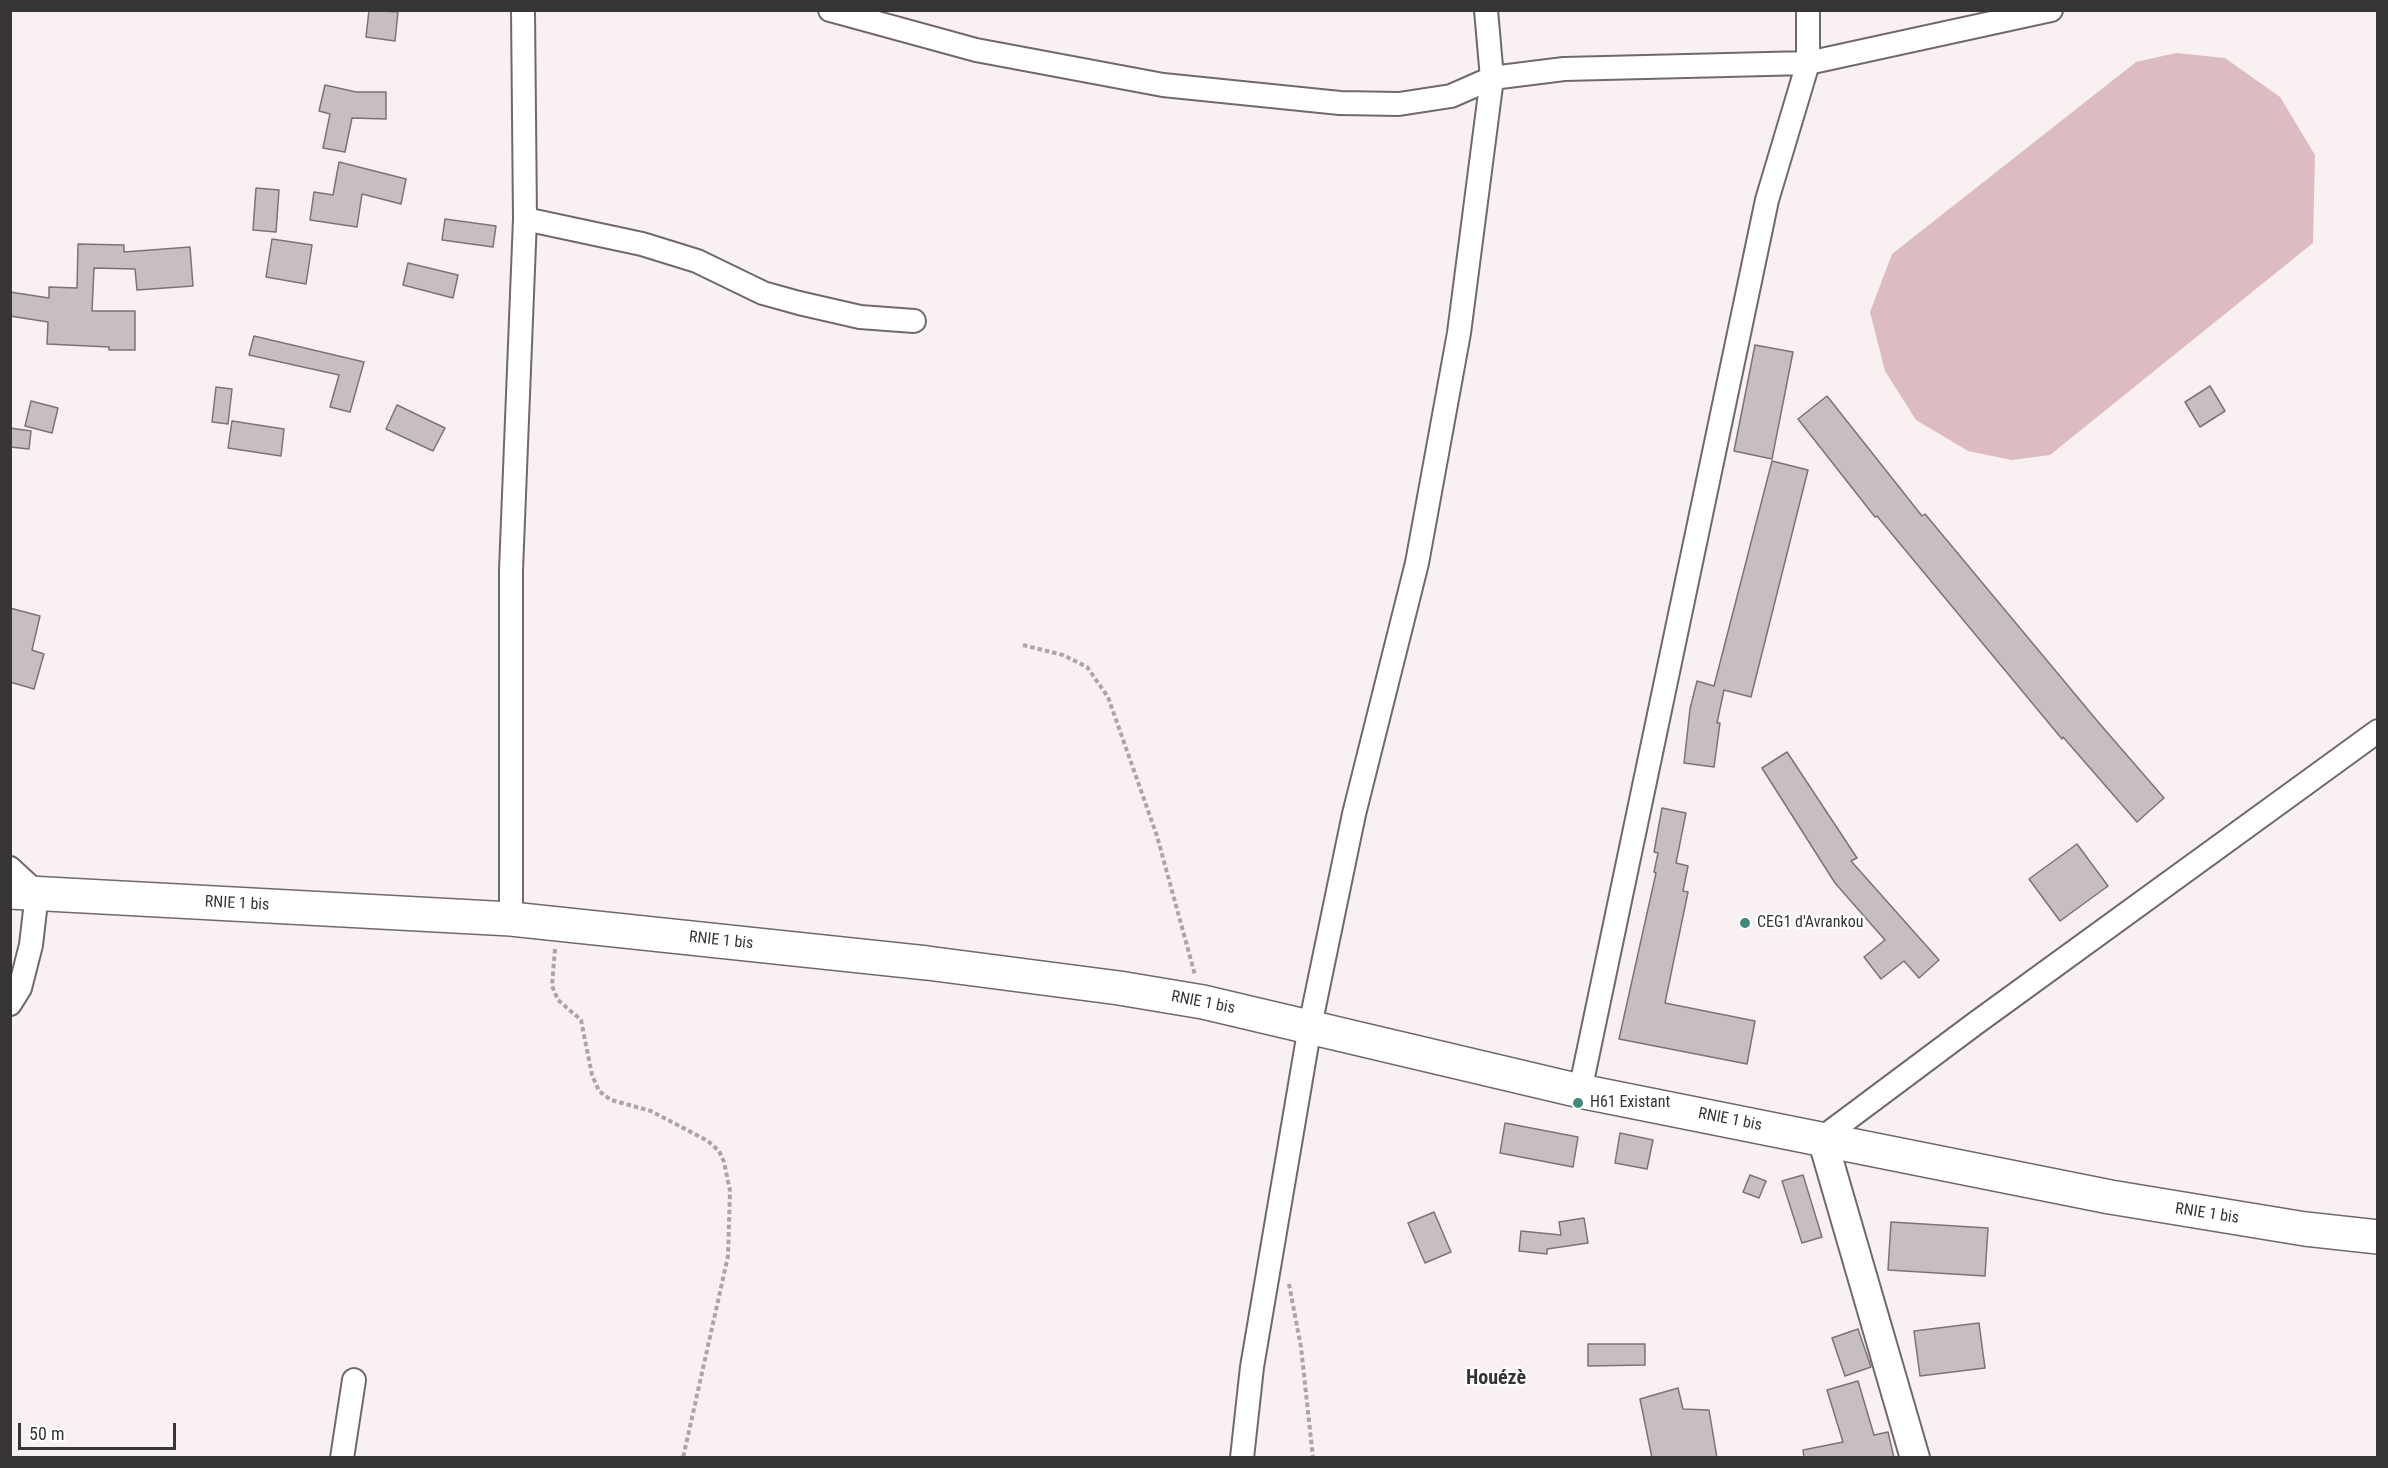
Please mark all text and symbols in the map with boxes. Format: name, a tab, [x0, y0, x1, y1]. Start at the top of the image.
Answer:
street label: RNIE 1 bis	[204, 893, 270, 915]
place label: CEG1 d'Avrankou	[1757, 913, 1863, 933]
marker: CEG1 d'Avrankou	[1738, 916, 1752, 930]
street label: RNIE 1 bis	[688, 928, 754, 954]
street label: RNIE 1 bis	[1170, 987, 1236, 1019]
place label: H61 Existant	[1590, 1093, 1670, 1113]
marker: H61 Existant	[1571, 1096, 1585, 1110]
street label: RNIE 1 bis	[1697, 1104, 1763, 1136]
street label: RNIE 1 bis	[2174, 1199, 2240, 1229]
district label: Houézè	[1466, 1367, 1526, 1391]
scale bar	[21, 1411, 178, 1449]
text: 50 m	[29, 1423, 64, 1444]

